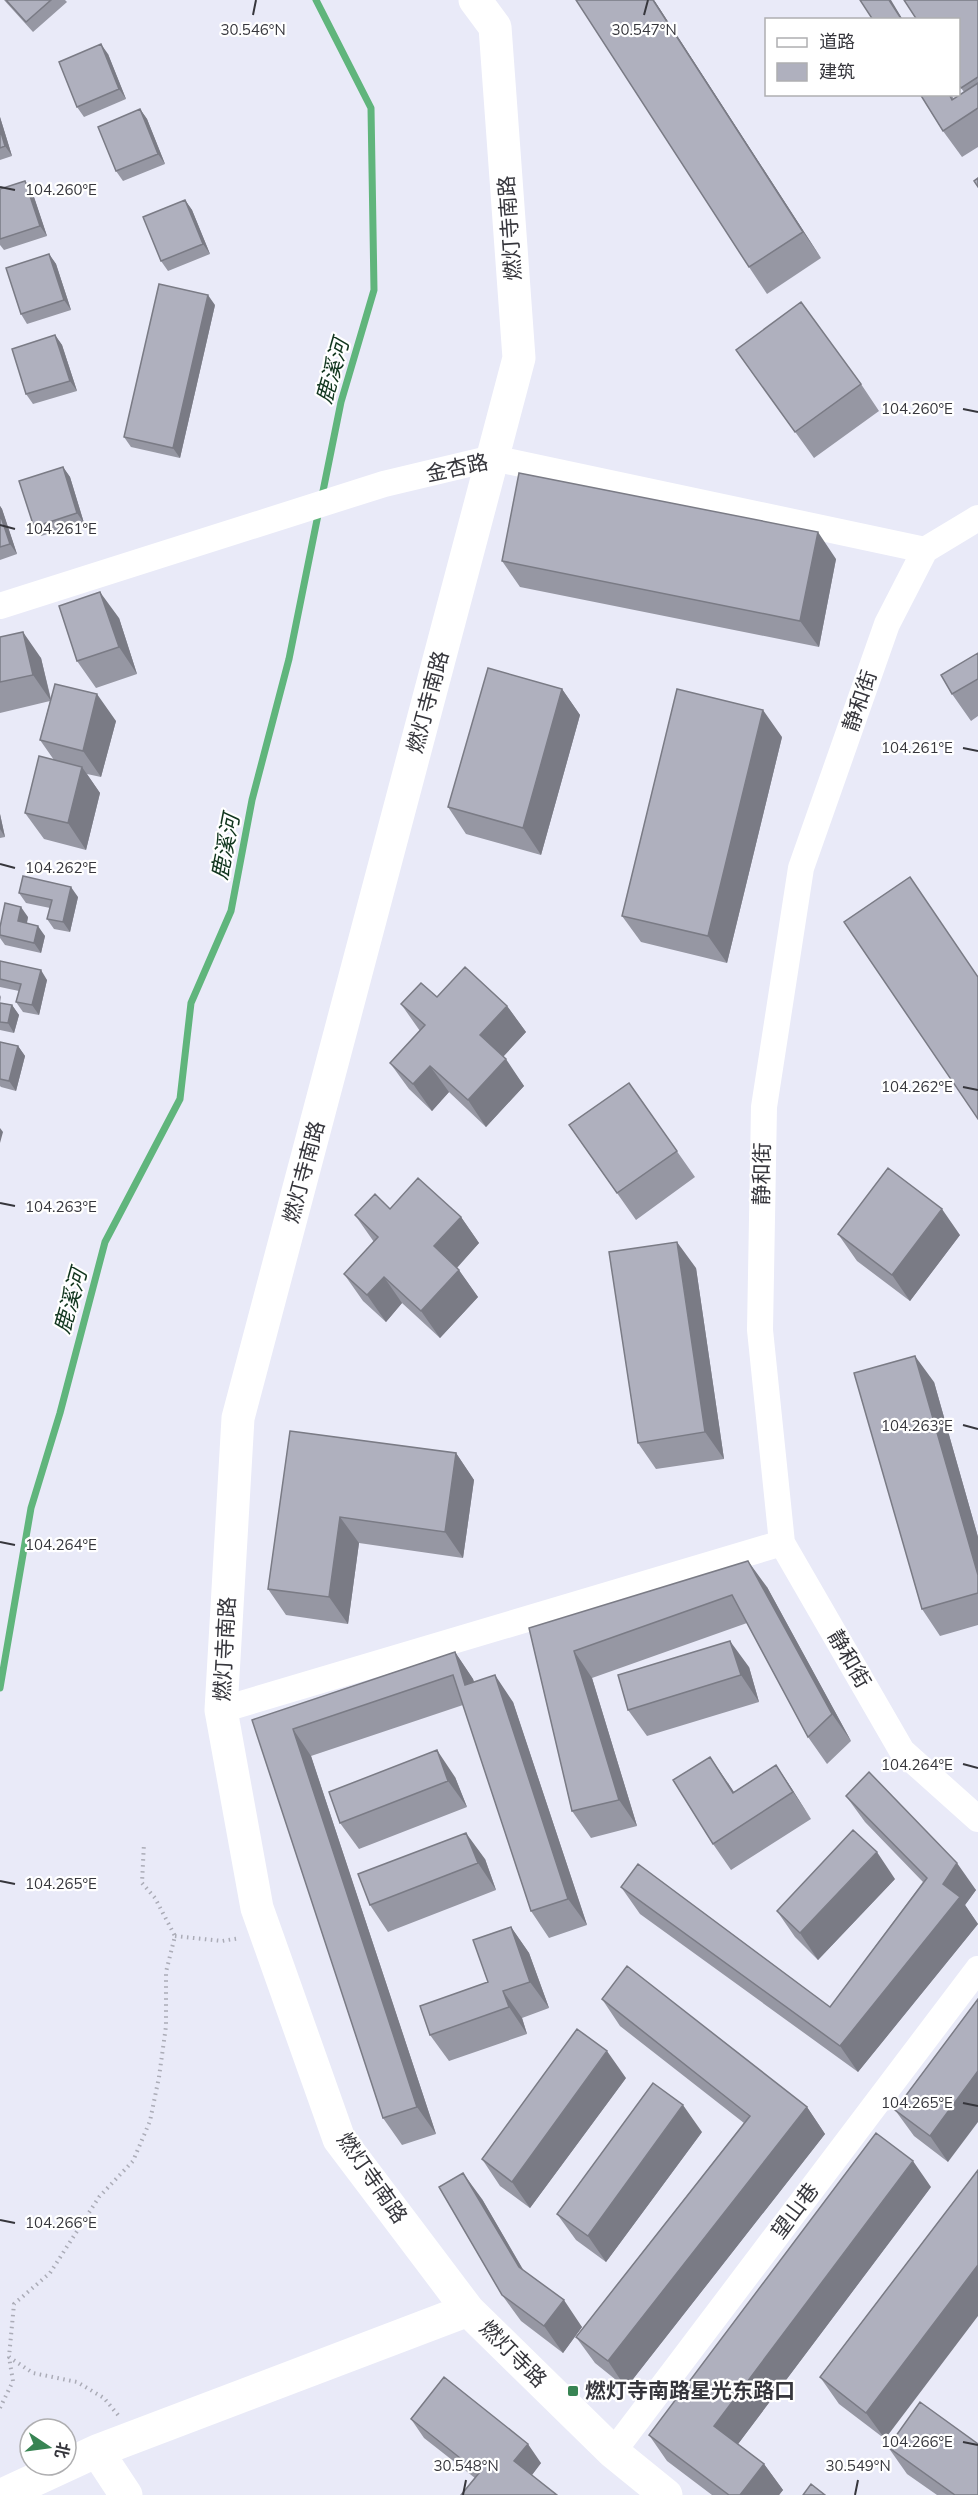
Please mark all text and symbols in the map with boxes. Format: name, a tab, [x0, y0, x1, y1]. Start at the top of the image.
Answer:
legend	[765, 18, 960, 96]
text: 30.546°N	[220, 20, 286, 39]
text: 30.547°N	[611, 20, 677, 39]
text: 道路	[819, 30, 855, 53]
text: 建筑	[819, 60, 855, 83]
street label: 燃灯寺南路	[492, 175, 526, 281]
text: 104.260°E	[25, 180, 97, 199]
water label: 鹿溪河	[309, 332, 356, 407]
text: 104.260°E	[881, 399, 953, 418]
street label: 金杏路	[423, 448, 490, 486]
text: 104.261°E	[25, 519, 97, 538]
street label: 燃灯寺南路	[401, 648, 453, 756]
street label: 静和街	[837, 667, 882, 735]
text: 104.261°E	[881, 738, 953, 757]
water label: 鹿溪河	[205, 808, 246, 882]
text: 104.262°E	[25, 858, 97, 877]
text: 104.262°E	[881, 1077, 953, 1096]
street label: 燃灯寺南路	[277, 1118, 329, 1226]
street label: 静和街	[747, 1142, 775, 1206]
text: 104.263°E	[25, 1197, 97, 1216]
water label: 鹿溪河	[47, 1262, 94, 1337]
text: 104.263°E	[881, 1416, 953, 1435]
text: 104.264°E	[25, 1535, 97, 1554]
street label: 燃灯寺南路	[208, 1596, 240, 1702]
street label: 静和街	[823, 1625, 877, 1692]
text: 104.264°E	[881, 1755, 953, 1774]
text: 104.265°E	[25, 1874, 97, 1893]
text: 104.265°E	[881, 2093, 953, 2112]
street label: 燃灯寺南路	[332, 2127, 414, 2228]
street label: 望山巷	[765, 2177, 824, 2243]
text: 104.266°E	[25, 2213, 97, 2232]
street label: 燃灯寺路	[475, 2314, 553, 2392]
place label: 燃灯寺南路星光东路口	[585, 2377, 795, 2403]
marker: 燃灯寺南路星光东路口	[566, 2384, 580, 2398]
north arrow	[18, 2417, 78, 2477]
text: 104.266°E	[881, 2432, 953, 2451]
text: 北	[51, 2440, 74, 2460]
text: 30.548°N	[433, 2456, 499, 2475]
text: 30.549°N	[825, 2456, 891, 2475]

